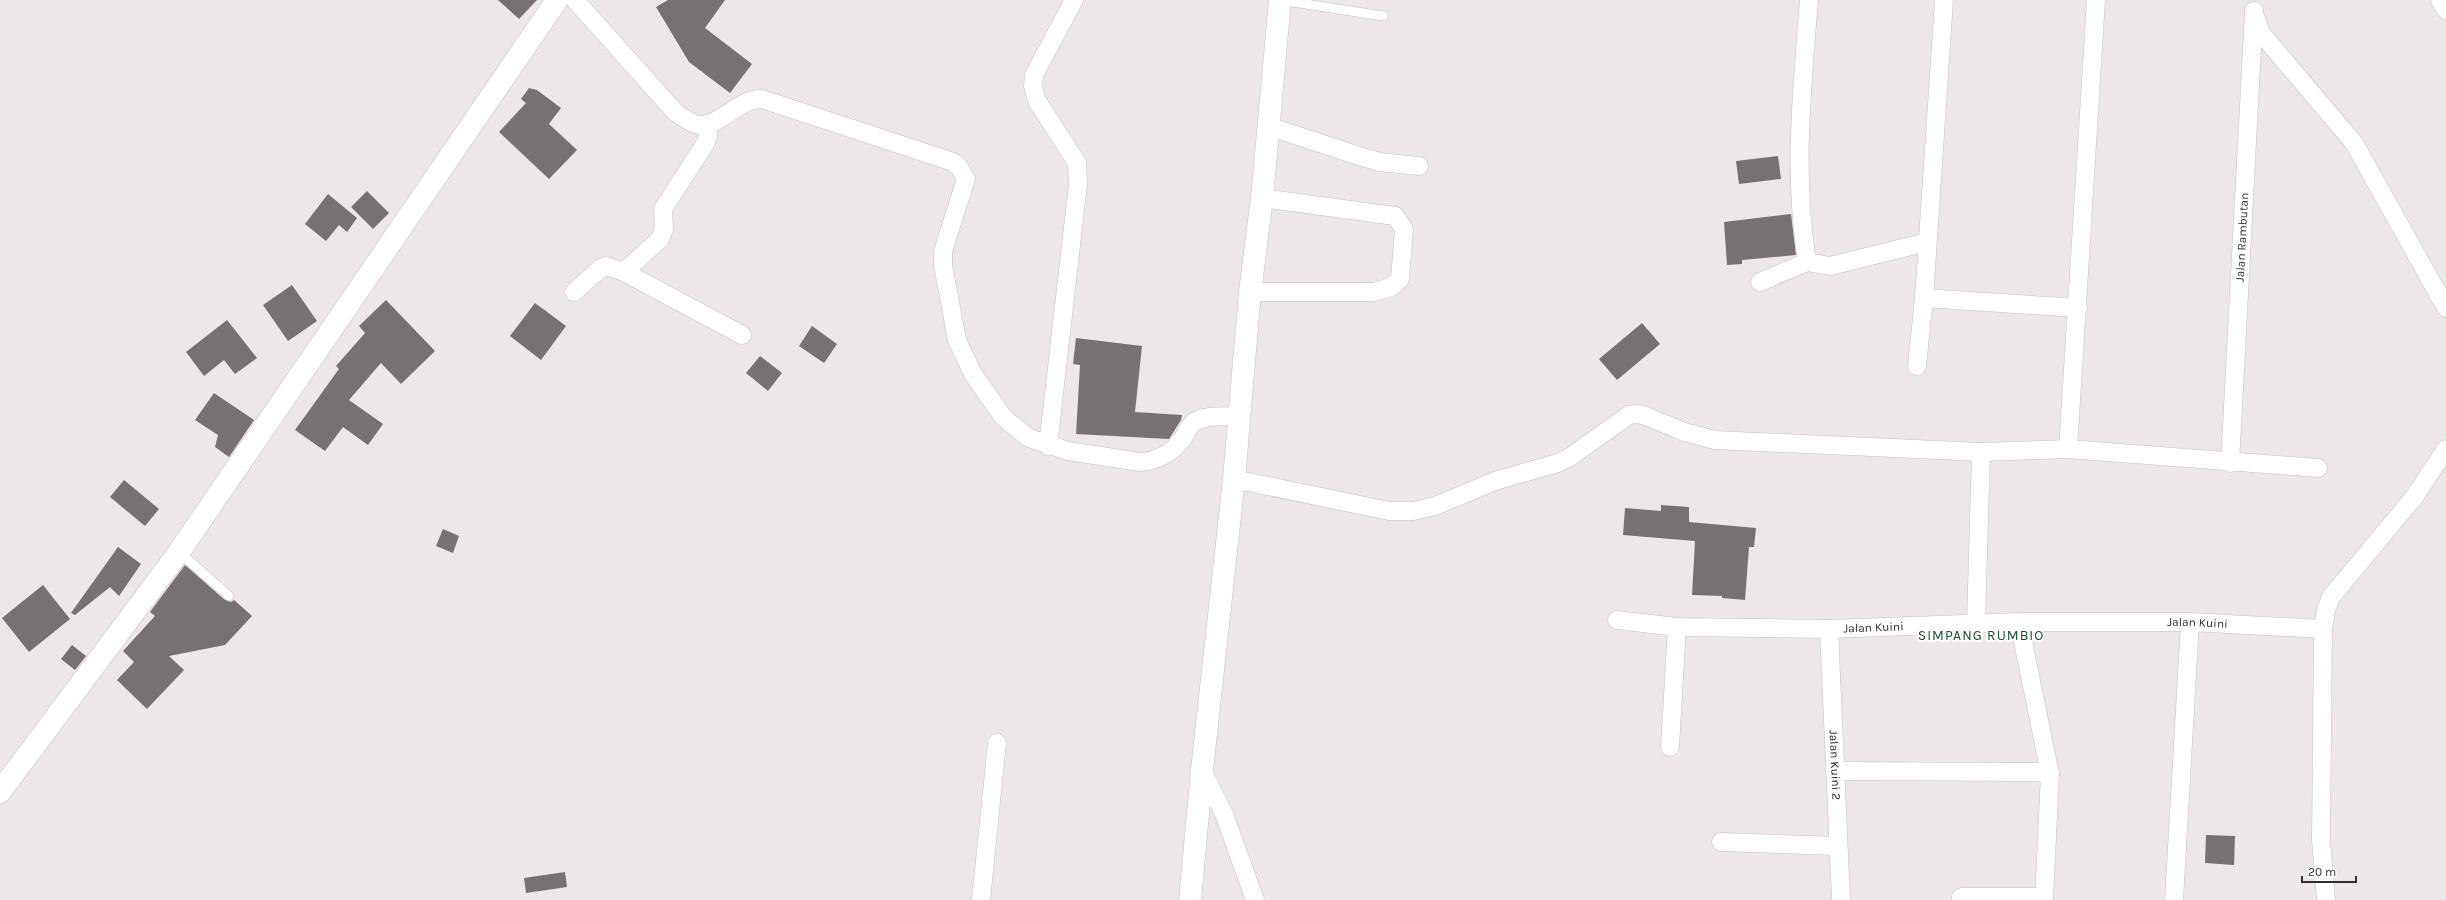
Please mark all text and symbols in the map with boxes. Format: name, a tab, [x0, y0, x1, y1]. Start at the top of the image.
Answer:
street label: Jalan Rambutan	[2233, 192, 2251, 282]
street label: Jalan Kuini	[2167, 615, 2228, 631]
street label: Jalan Kuini	[1843, 619, 1904, 635]
district label: SIMPANG RUMBIO	[1918, 627, 2044, 644]
street label: Jalan Kuini 2	[1826, 729, 1844, 800]
scale bar	[2302, 858, 2356, 884]
text: 20 m	[2308, 865, 2336, 879]

